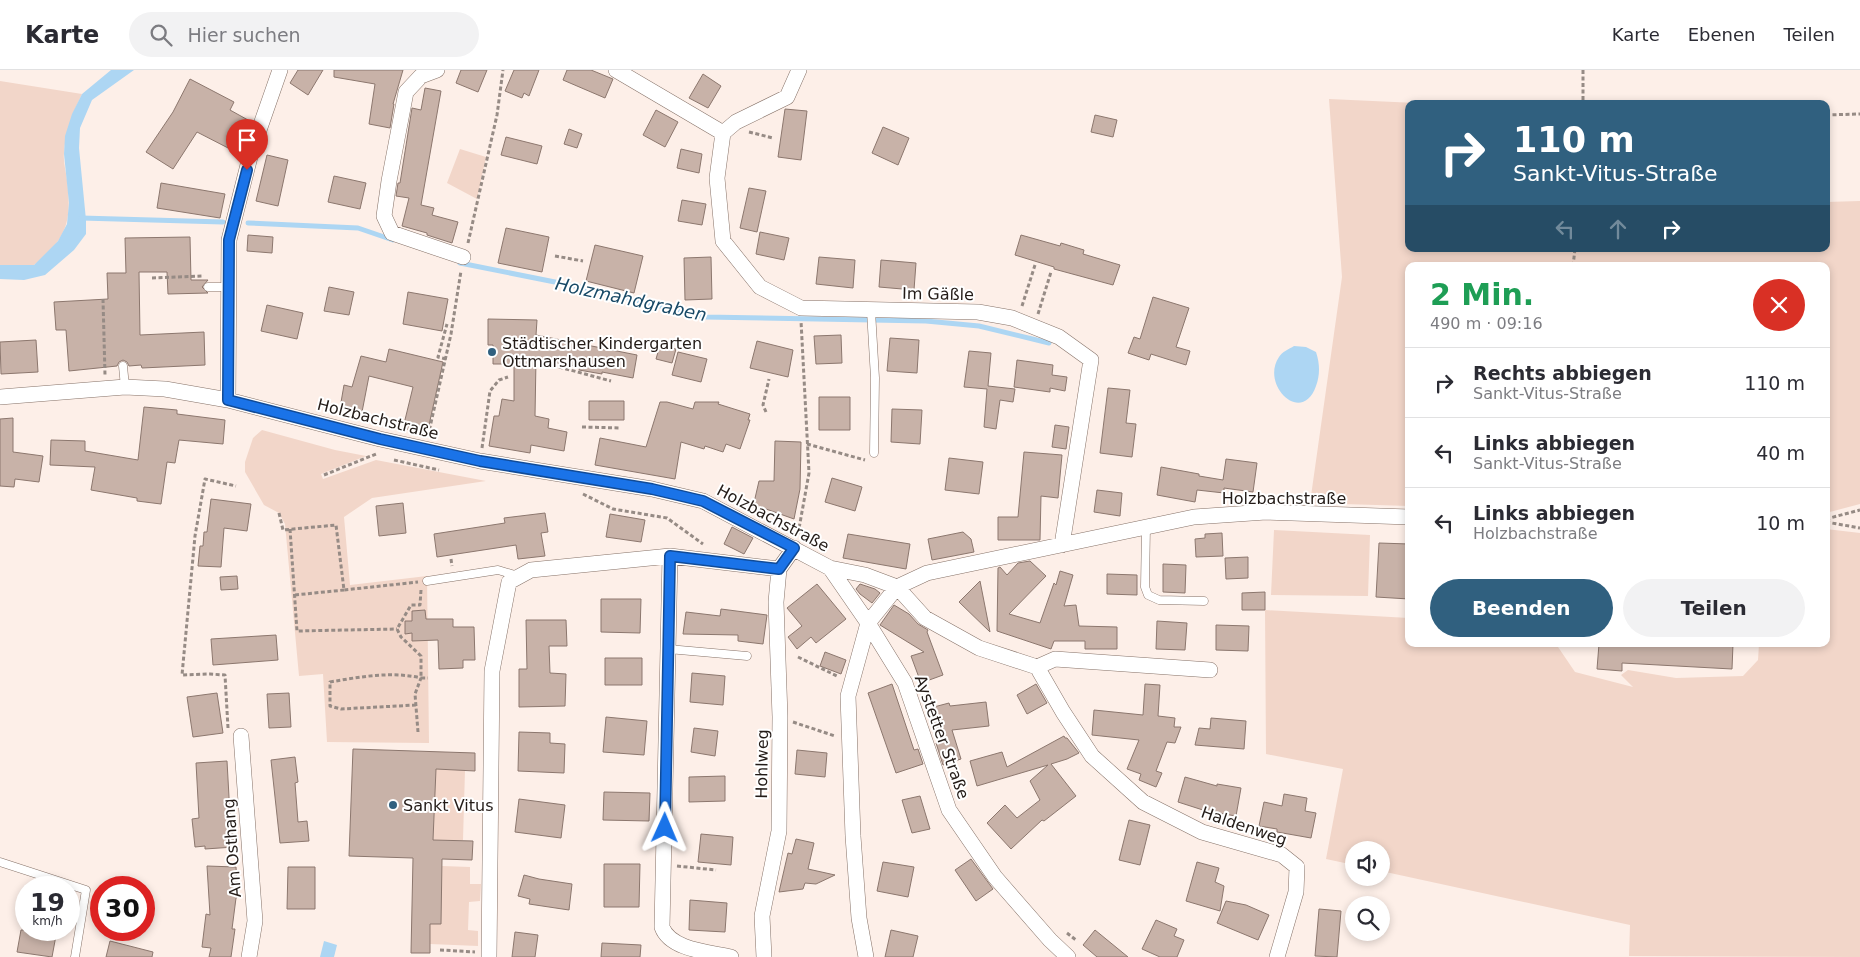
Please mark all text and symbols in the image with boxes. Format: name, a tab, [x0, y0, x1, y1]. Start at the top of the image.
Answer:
search box	[129, 12, 479, 57]
text: Karte	[25, 21, 99, 49]
icon: search	[147, 21, 175, 49]
text: Hier suchen	[187, 24, 301, 46]
text: Karte	[1612, 24, 1660, 45]
text: Ebenen	[1688, 24, 1756, 45]
text: Teilen	[1784, 24, 1835, 45]
pin	[226, 119, 268, 170]
icon: right	[1430, 120, 1495, 185]
text: 110 m	[1513, 120, 1635, 160]
icon: arrive	[233, 126, 261, 154]
text: Sankt-Vitus-Straße	[1513, 161, 1718, 186]
icon: left	[1551, 215, 1579, 243]
icon: ahead	[1604, 215, 1632, 243]
icon: right	[1657, 215, 1685, 243]
water label: Holzmahdgraben	[553, 273, 709, 325]
text: 2 Min.	[1430, 277, 1534, 312]
button: close	[1753, 279, 1805, 331]
street label: Im Gäßle	[902, 284, 974, 304]
text: 490 m · 09:16	[1430, 314, 1543, 333]
place label: Städtischer Kindergarten Ottmarshausen	[502, 334, 702, 371]
marker: Städtischer Kindergarten Ottmarshausen	[486, 346, 498, 358]
text: Rechts abbiegen	[1473, 362, 1652, 384]
icon: right	[1430, 369, 1458, 397]
text: 110 m	[1744, 372, 1805, 394]
text: Sankt-Vitus-Straße	[1473, 384, 1622, 403]
street label: Holzbachstraße	[315, 395, 441, 443]
text: Links abbiegen	[1473, 432, 1635, 454]
icon: left	[1430, 439, 1458, 467]
text: 40 m	[1756, 442, 1805, 464]
text: Sankt-Vitus-Straße	[1473, 454, 1622, 473]
street label: Holzbachstraße	[714, 480, 832, 556]
street label: Holzbachstraße	[1222, 489, 1346, 508]
text: Links abbiegen	[1473, 502, 1635, 524]
icon: left	[1430, 509, 1458, 537]
text: 10 m	[1756, 512, 1805, 534]
text: Holzbachstraße	[1473, 524, 1597, 543]
button: Beenden	[1430, 579, 1613, 637]
button: Teilen	[1623, 579, 1805, 637]
street label: Aystetter Straße	[911, 672, 973, 802]
street label: Hohlweg	[752, 729, 772, 799]
place label: Sankt Vitus	[403, 796, 494, 815]
street label: Am Osthang	[219, 798, 245, 898]
marker: Sankt Vitus	[387, 799, 399, 811]
position arrow	[638, 801, 690, 853]
street label: Haldenweg	[1199, 802, 1289, 850]
map controls	[1345, 841, 1390, 941]
button: sound	[1345, 841, 1390, 886]
speed limit sign: 30	[90, 876, 155, 941]
text: 19	[30, 888, 65, 917]
button: search	[1345, 896, 1390, 941]
text: km/h	[32, 914, 63, 928]

